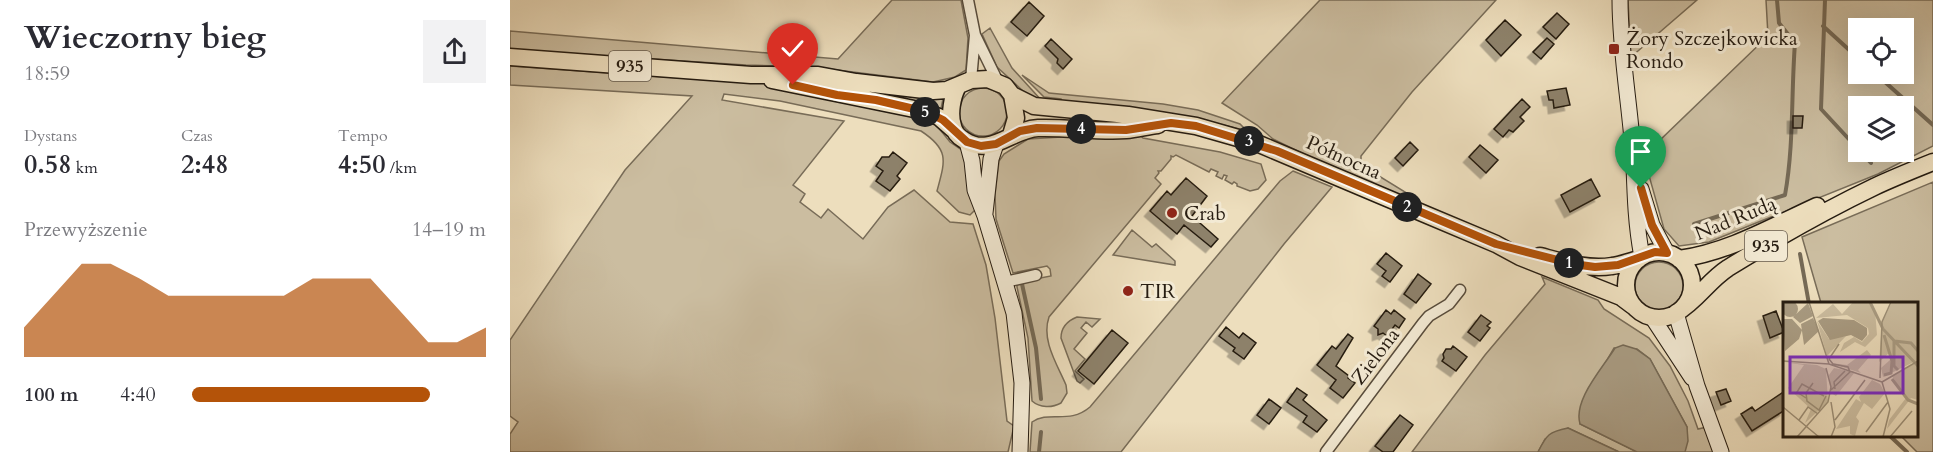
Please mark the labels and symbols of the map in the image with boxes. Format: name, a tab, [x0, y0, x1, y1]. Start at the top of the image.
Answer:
pin	[767, 23, 818, 85]
place label: Żory Szczejkowicka Rondo	[1626, 25, 1798, 75]
marker: Żory Szczejkowicka Rondo	[1607, 42, 1621, 56]
road number: 935	[609, 51, 651, 81]
pin: 5	[910, 97, 940, 127]
pin: 4	[1066, 114, 1096, 144]
pin: 3	[1234, 126, 1264, 156]
pin	[1615, 126, 1666, 188]
street label: Północna	[1302, 129, 1386, 186]
street label: Nad Rudą	[1690, 190, 1780, 247]
pin: 2	[1392, 192, 1422, 222]
place label: Crab	[1184, 200, 1226, 227]
marker: Crab	[1165, 206, 1179, 220]
road number: 935	[1745, 231, 1787, 261]
pin: 1	[1554, 248, 1584, 278]
place label: TIR	[1140, 278, 1175, 305]
marker: TIR	[1121, 284, 1135, 298]
inset map	[1783, 302, 1918, 437]
street label: Zielona	[1345, 322, 1406, 390]

